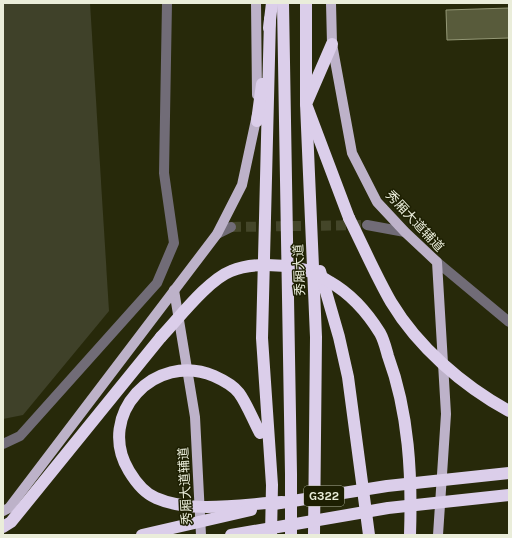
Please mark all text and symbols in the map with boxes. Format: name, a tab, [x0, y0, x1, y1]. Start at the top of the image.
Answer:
street label: 秀厢大道辅道	[383, 187, 447, 255]
street label: 秀厢大道	[291, 244, 307, 296]
street label: 秀厢大道辅道	[175, 447, 195, 525]
road number: G322	[304, 486, 344, 506]

